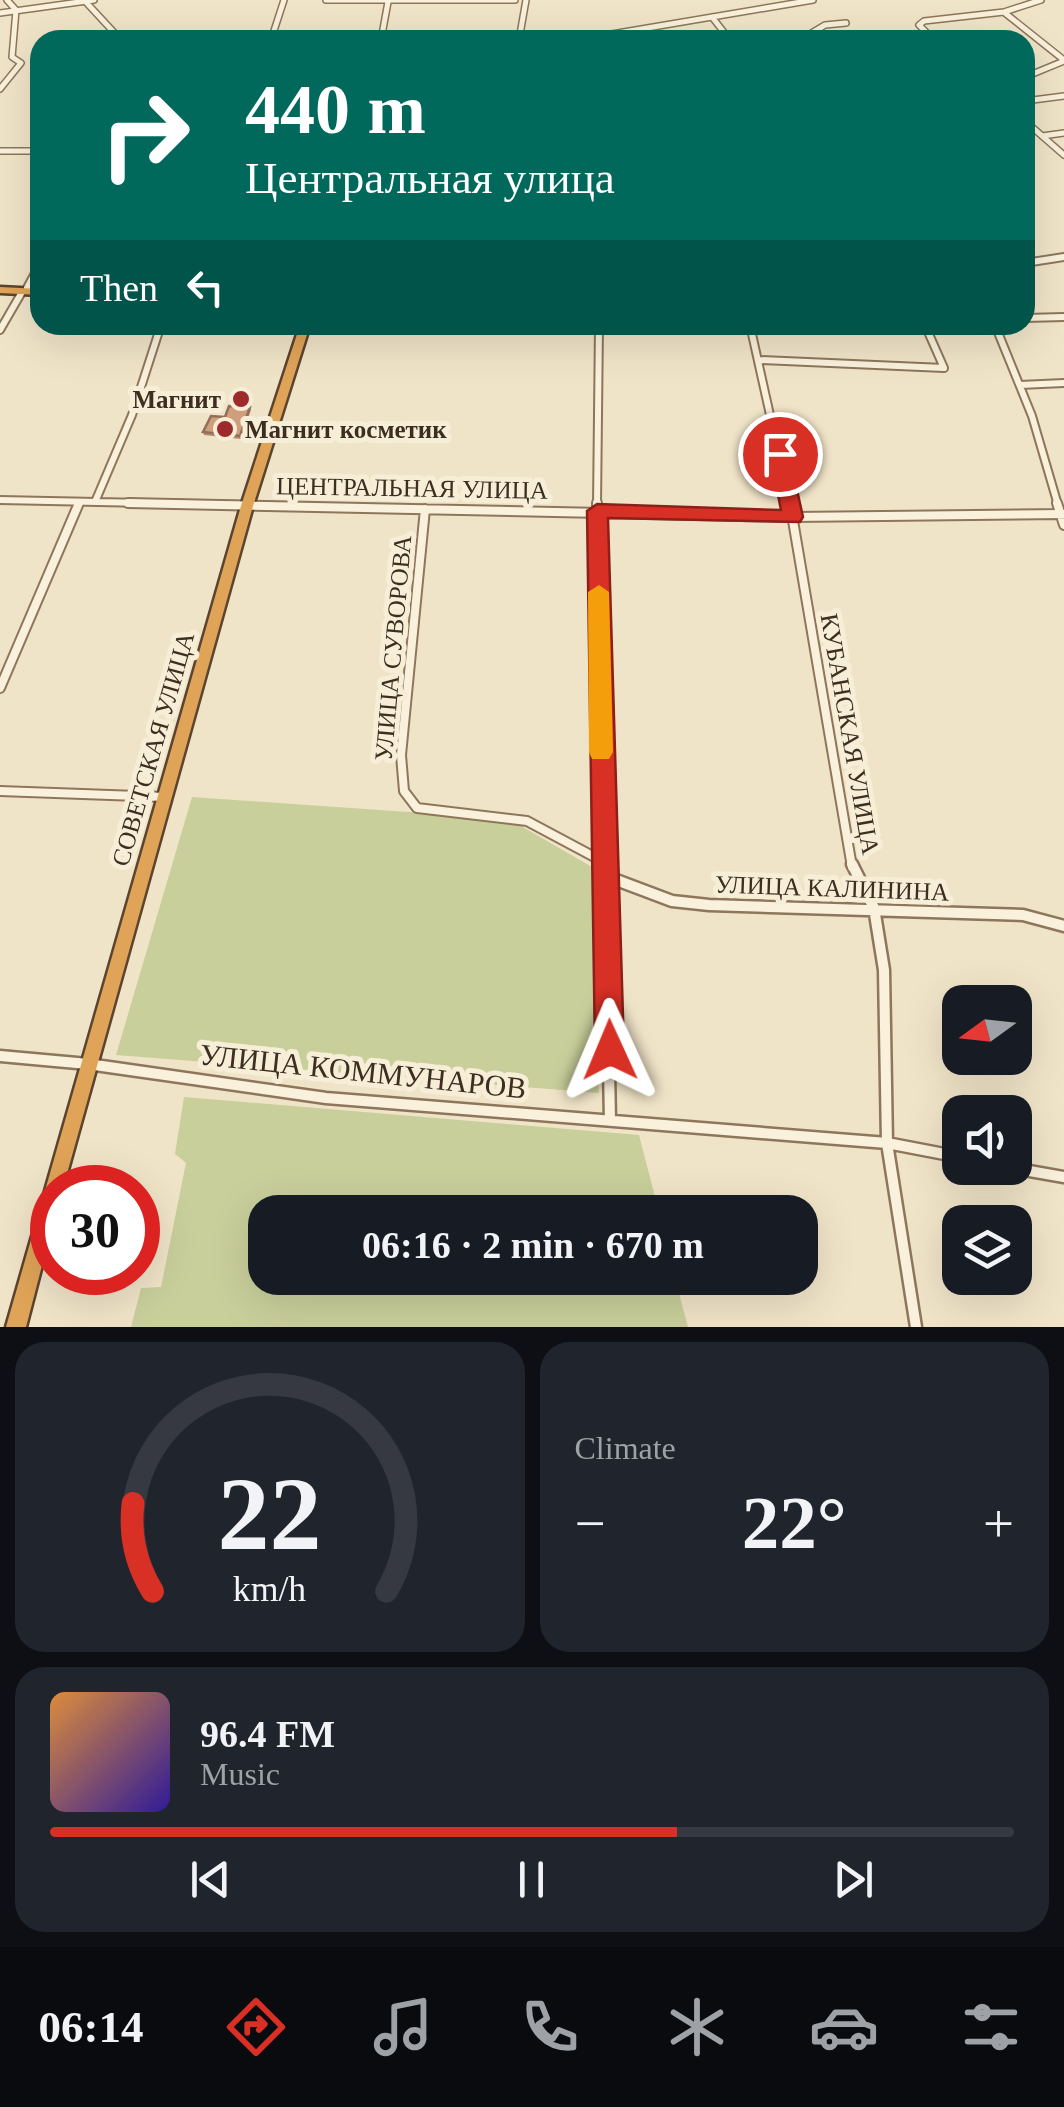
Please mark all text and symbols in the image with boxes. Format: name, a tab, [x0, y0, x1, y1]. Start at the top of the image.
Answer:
icon: right	[80, 70, 210, 200]
text: 440 m	[245, 71, 426, 148]
text: Центральная улица	[245, 153, 615, 203]
icon: left	[178, 260, 233, 315]
text: Then	[80, 267, 158, 309]
place label: Магнит	[132, 386, 221, 413]
marker: Магнит	[230, 388, 252, 410]
pin	[738, 412, 823, 497]
place label: Магнит косметик	[245, 416, 447, 443]
marker: Магнит косметик	[214, 418, 236, 440]
icon: arrive	[753, 427, 808, 482]
street label: ЦЕНТРАЛЬНАЯ УЛИЦА	[276, 472, 548, 504]
street label: УЛИЦА СУВОРОВА	[370, 534, 416, 762]
street label: КУБАНСКАЯ УЛИЦА	[815, 611, 885, 857]
street label: СОВЕТСКАЯ УЛИЦА	[107, 629, 199, 869]
street label: УЛИЦА КАЛИНИНА	[714, 870, 950, 906]
north arrow	[942, 985, 1032, 1075]
map controls	[942, 985, 1032, 1295]
position arrow	[558, 998, 662, 1102]
street label: УЛИЦА КОММУНАРОВ	[198, 1037, 528, 1105]
button: sound	[942, 1095, 1032, 1185]
speed limit sign: 30	[30, 1165, 160, 1295]
button: layers	[942, 1205, 1032, 1295]
text: 06:16 · 2 min · 670 m	[362, 1224, 704, 1266]
text: Climate	[575, 1430, 676, 1466]
text: 22	[218, 1456, 322, 1571]
text: 22°	[742, 1481, 847, 1564]
text: −	[575, 1493, 606, 1554]
text: +	[983, 1493, 1014, 1554]
text: km/h	[233, 1569, 307, 1609]
text: 96.4 FM	[200, 1713, 335, 1755]
text: Music	[200, 1756, 280, 1792]
icon: previous	[183, 1852, 238, 1907]
icon: pause	[504, 1852, 559, 1907]
icon: next	[826, 1852, 881, 1907]
icon: directions	[221, 1992, 291, 2062]
icon: music	[368, 1992, 438, 2062]
icon: phone	[515, 1992, 585, 2062]
icon: climate	[662, 1992, 732, 2062]
icon: car	[809, 1992, 879, 2062]
icon: filters	[956, 1992, 1026, 2062]
text: 06:14	[39, 2002, 144, 2052]

